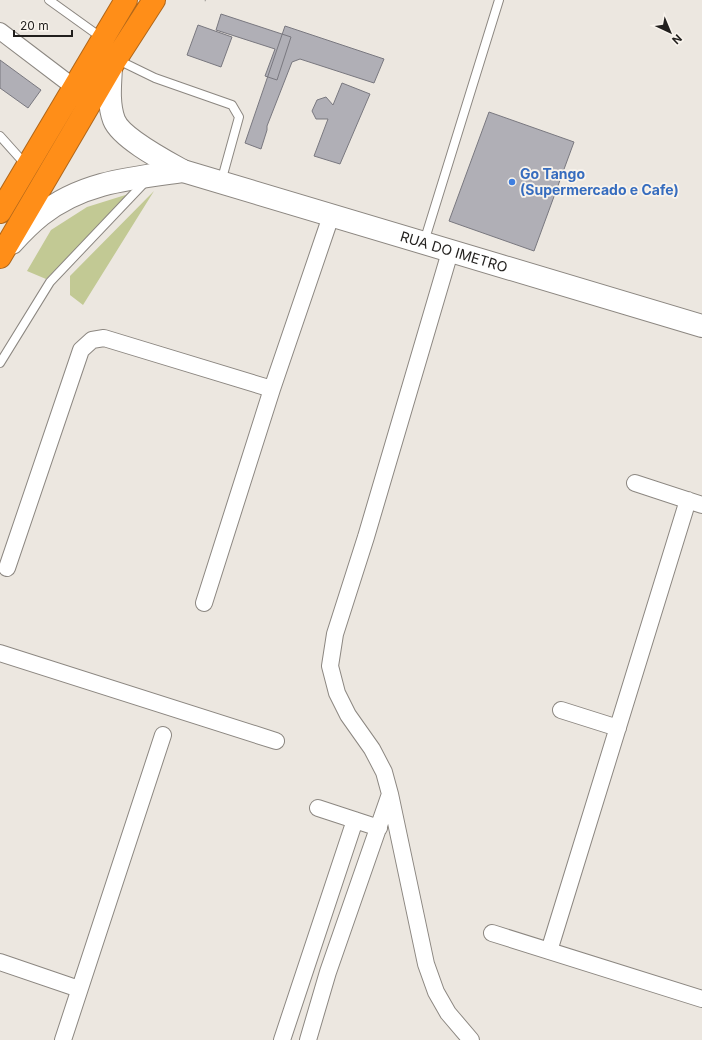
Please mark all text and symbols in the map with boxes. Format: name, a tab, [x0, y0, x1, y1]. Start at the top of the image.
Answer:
scale bar	[14, 12, 72, 38]
north arrow	[650, 12, 690, 52]
text: 20 m	[20, 18, 49, 33]
text: N	[669, 31, 685, 47]
place label: Go Tango (Supermercado e Cafe)	[520, 165, 679, 198]
marker: Go Tango (Supermercado e Cafe)	[507, 177, 517, 187]
street label: RUA DO IMETRO	[398, 227, 510, 275]

